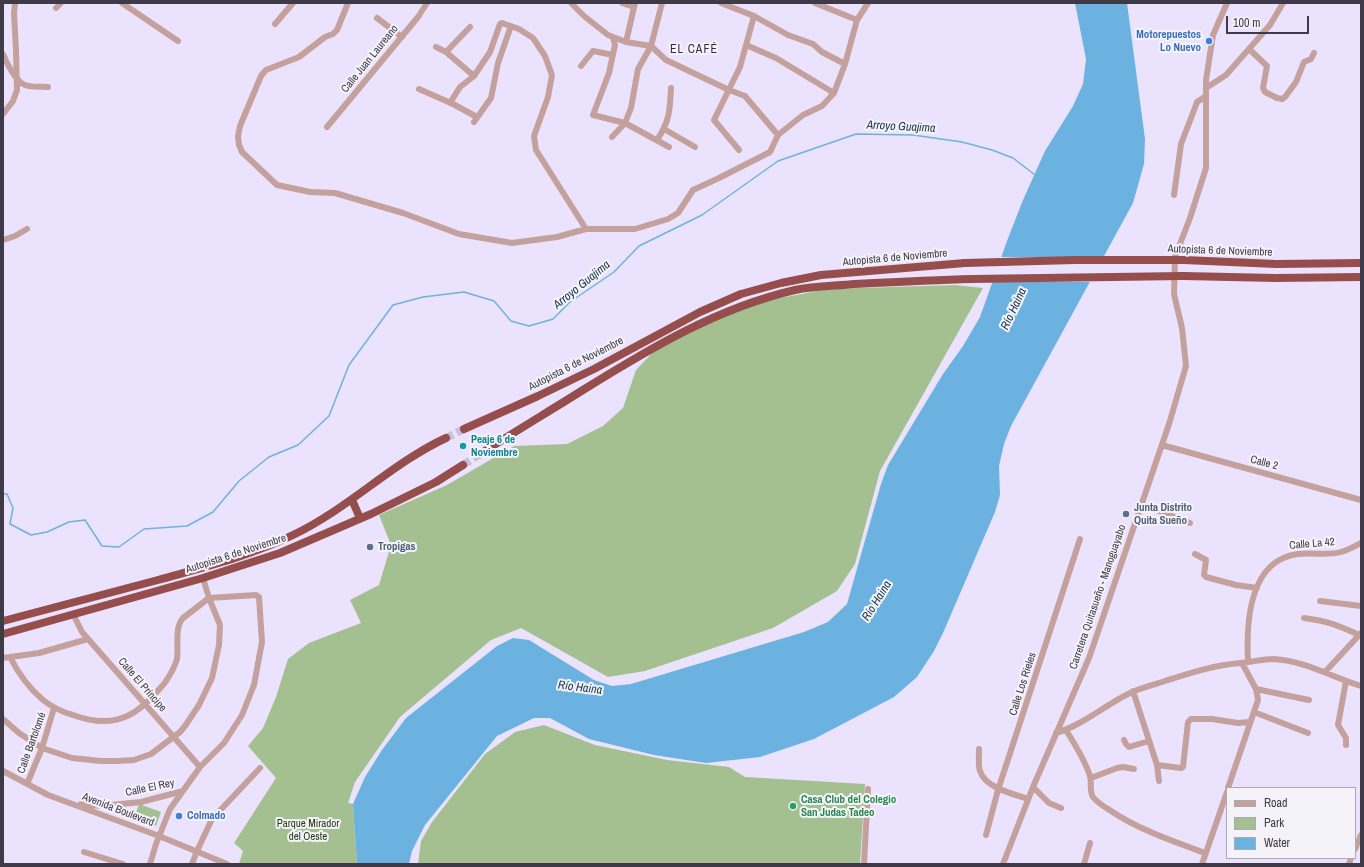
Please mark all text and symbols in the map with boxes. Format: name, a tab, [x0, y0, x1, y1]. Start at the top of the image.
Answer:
scale bar	[1228, 8, 1311, 34]
text: 100 m	[1233, 15, 1260, 31]
street label: Calle Juan Laureano	[339, 23, 401, 95]
place label: Motorepuestos Lo Nuevo	[1136, 28, 1201, 54]
marker: Motorepuestos Lo Nuevo	[1204, 36, 1214, 46]
district label: EL CAFÉ	[670, 43, 718, 57]
water label: Arroyo Guajima	[866, 118, 936, 136]
street label: Autopista 6 de Noviembre	[1167, 243, 1273, 259]
street label: Autopista 6 de Noviembre	[842, 247, 948, 269]
water label: Arroyo Guajima	[551, 258, 613, 312]
water label: Río Haina	[998, 286, 1030, 332]
street label: Autopista 6 de Noviembre	[526, 334, 626, 394]
place label: Peaje 6 de Noviembre	[471, 433, 518, 459]
marker: Peaje 6 de Noviembre	[458, 441, 468, 451]
street label: Calle 2	[1249, 453, 1279, 473]
place label: Junta Distrito Quita Sueño	[1134, 501, 1192, 527]
marker: Junta Distrito Quita Sueño	[1121, 509, 1131, 519]
street label: Carretera Quitasueño - Manoguayabo	[1067, 523, 1129, 671]
street label: Autopista 6 de Noviembre	[184, 532, 288, 576]
street label: Calle La 42	[1289, 535, 1335, 553]
place label: Tropigas	[378, 540, 416, 554]
marker: Tropigas	[365, 542, 375, 552]
water label: Río Haina	[859, 578, 895, 624]
street label: Calle Los Rieles	[1007, 651, 1039, 717]
street label: Calle El Príncipe	[115, 655, 169, 715]
water label: Río Haina	[557, 678, 603, 698]
street label: Calle Bartolomé	[15, 711, 49, 775]
street label: Calle El Rey	[124, 776, 176, 800]
legend	[1226, 787, 1356, 859]
street label: Avenida Boulevard	[80, 790, 156, 830]
place label: Casa Club del Colegio San Judas Tadeo	[801, 793, 896, 819]
text: Road	[1264, 795, 1288, 811]
marker: Casa Club del Colegio San Judas Tadeo	[788, 801, 798, 811]
place label: Colmado	[187, 809, 226, 823]
marker: Colmado	[174, 811, 184, 821]
text: Park	[1264, 815, 1284, 831]
park label: Parque Mirador del Oeste	[277, 817, 339, 843]
text: Water	[1264, 835, 1290, 851]

